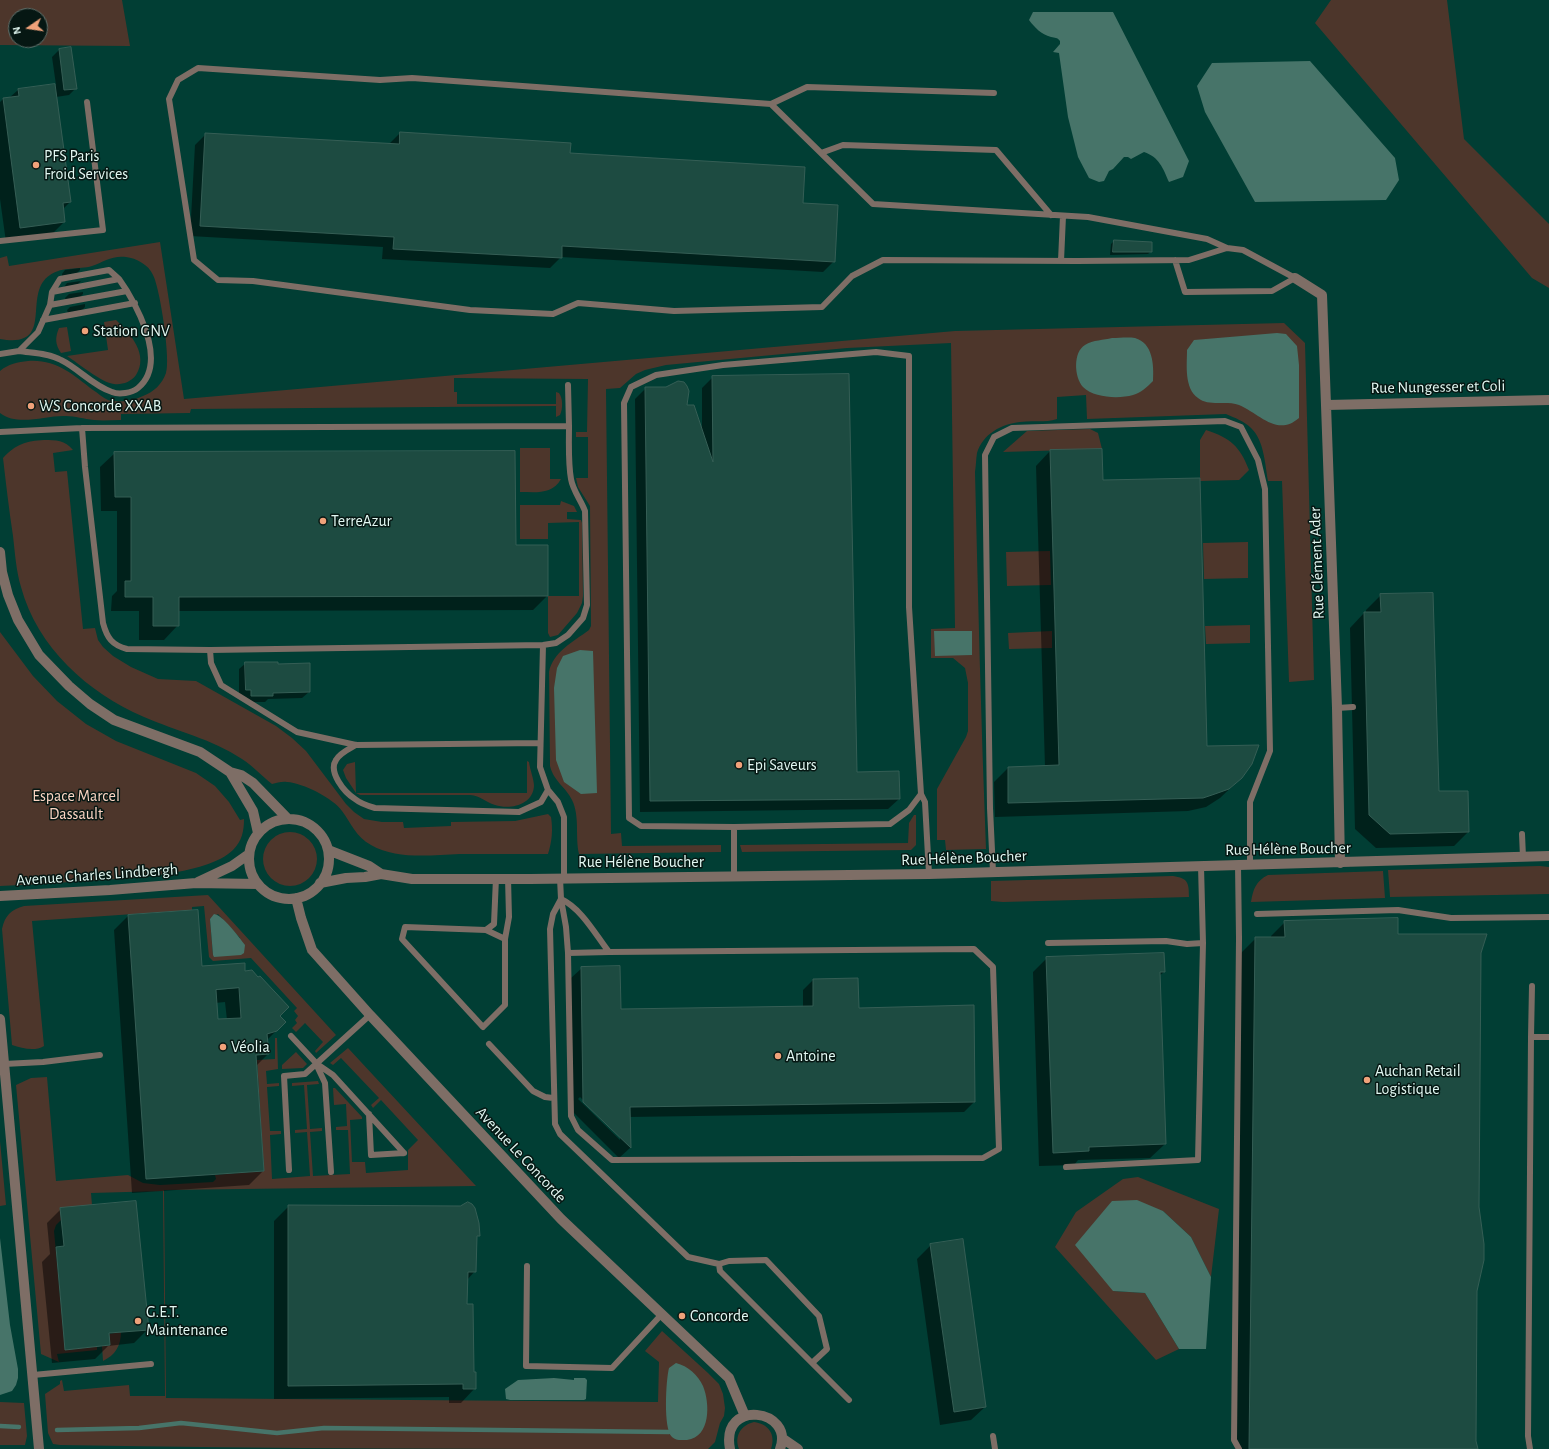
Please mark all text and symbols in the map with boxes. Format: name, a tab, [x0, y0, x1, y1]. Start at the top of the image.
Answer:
north arrow	[8, 8, 48, 48]
text: N	[11, 26, 23, 36]
place label: PFS Paris Froid Services	[44, 146, 128, 184]
marker: PFS Paris Froid Services	[31, 160, 41, 170]
place label: Station GNV	[93, 321, 170, 341]
marker: Station GNV	[80, 326, 90, 336]
street label: Rue Nungesser et Coli	[1370, 376, 1506, 398]
place label: WS Concorde XXAB	[39, 396, 161, 416]
marker: WS Concorde XXAB	[26, 401, 36, 411]
street label: Rue Clément Ader	[1305, 507, 1329, 619]
place label: TerreAzur	[331, 511, 392, 531]
marker: TerreAzur	[318, 516, 328, 526]
place label: Epi Saveurs	[747, 755, 817, 775]
marker: Epi Saveurs	[734, 760, 744, 770]
park label: Espace Marcel Dassault	[32, 786, 120, 824]
street label: Rue Hélène Boucher	[1225, 838, 1351, 860]
street label: Rue Hélène Boucher	[901, 846, 1027, 870]
street label: Rue Hélène Boucher	[578, 852, 704, 872]
street label: Avenue Charles Lindbergh	[15, 860, 179, 890]
place label: Véolia	[231, 1037, 270, 1057]
marker: Véolia	[218, 1042, 228, 1052]
place label: Antoine	[786, 1046, 836, 1066]
marker: Antoine	[773, 1051, 783, 1061]
place label: Auchan Retail Logistique	[1375, 1061, 1461, 1099]
marker: Auchan Retail Logistique	[1362, 1075, 1372, 1085]
street label: Avenue Le Concorde	[472, 1103, 570, 1207]
place label: G.E.T. Maintenance	[146, 1302, 228, 1340]
place label: Concorde	[690, 1306, 749, 1326]
marker: Concorde	[677, 1311, 687, 1321]
marker: G.E.T. Maintenance	[133, 1316, 143, 1326]

